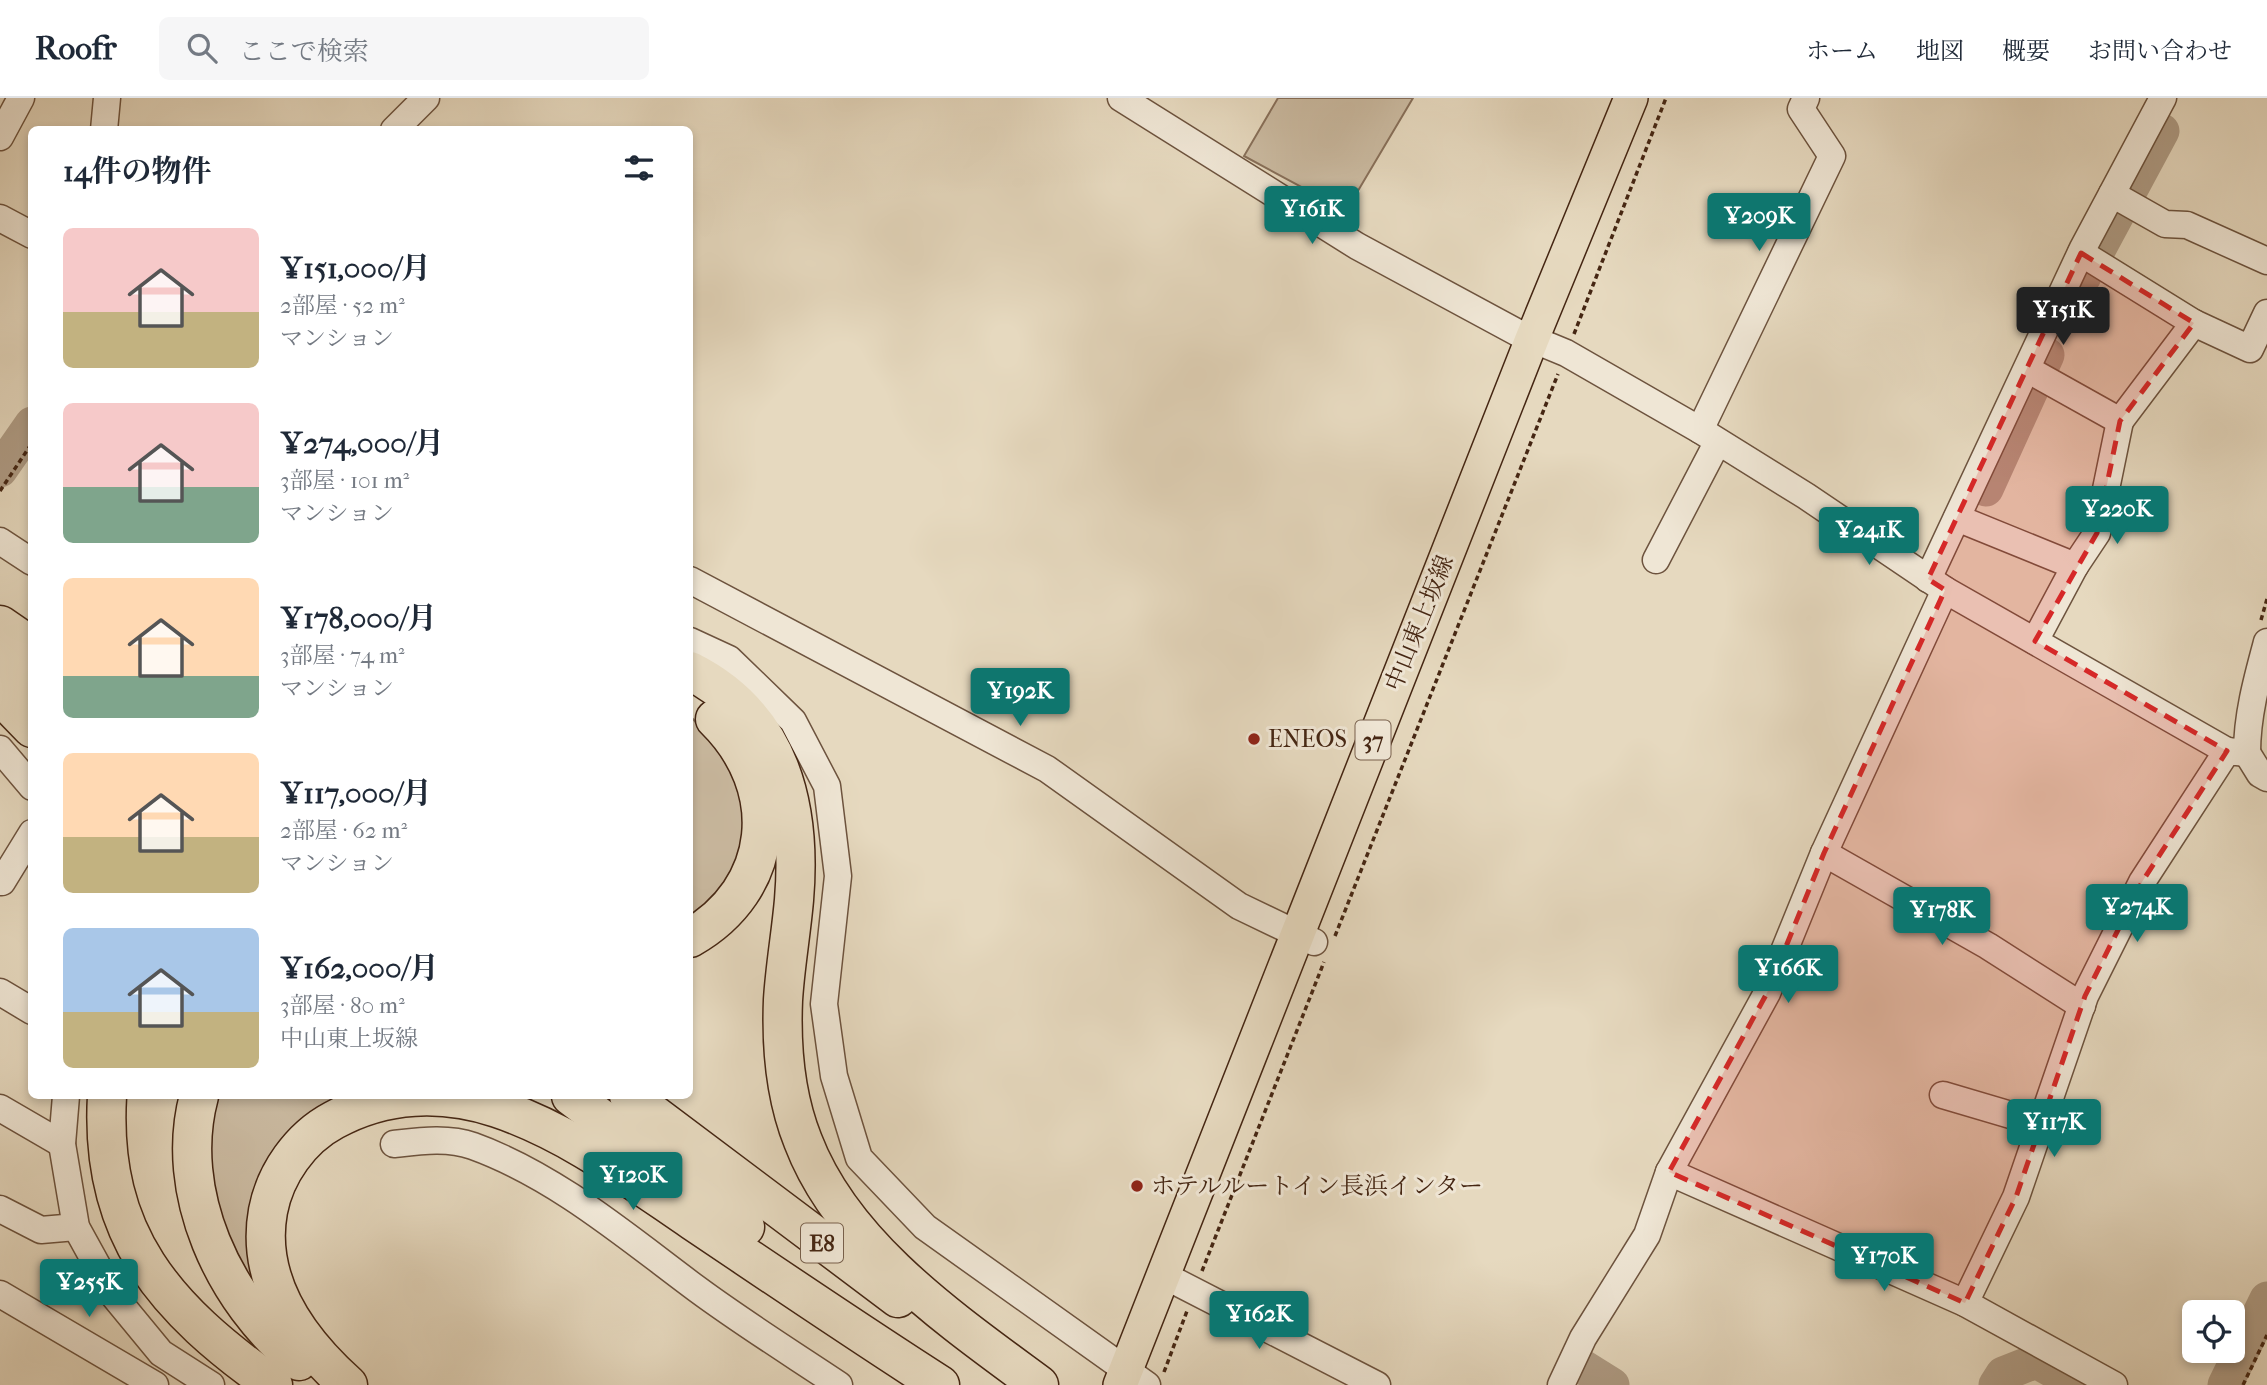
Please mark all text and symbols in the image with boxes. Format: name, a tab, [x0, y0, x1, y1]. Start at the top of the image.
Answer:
search box	[159, 17, 649, 80]
text: Roofr	[35, 29, 117, 68]
icon: search	[183, 29, 221, 67]
text: ここで検索	[239, 36, 369, 67]
text: ホーム	[1806, 37, 1878, 65]
text: 地図	[1916, 37, 1964, 65]
text: 概要	[2002, 37, 2050, 65]
text: お問い合わせ	[2088, 37, 2232, 65]
icon: filters	[620, 149, 658, 187]
text: 14件の物件	[63, 154, 211, 189]
pin: ¥161K	[1263, 186, 1361, 246]
pin: ¥209K	[1710, 194, 1808, 253]
text: ¥161K	[1280, 195, 1344, 222]
text: ¥209K	[1723, 202, 1795, 229]
text: ¥151,000/月	[280, 251, 431, 286]
icon: home	[119, 256, 203, 340]
pin: ¥151K	[2014, 288, 2112, 347]
text: 2部屋 · 52 m²	[280, 292, 405, 319]
text: ¥151K	[2033, 296, 2093, 323]
text: マンション	[280, 325, 394, 352]
text: ¥274,000/月	[280, 426, 444, 461]
icon: home	[119, 431, 203, 515]
text: 3部屋 · 101 m²	[280, 467, 409, 494]
pin: ¥220K	[2068, 486, 2166, 546]
text: ¥220K	[2082, 495, 2152, 522]
text: マンション	[280, 500, 394, 527]
pin: ¥241K	[1820, 508, 1918, 567]
text: ¥241K	[1835, 516, 1903, 543]
street label: 中山東上坂線	[1379, 551, 1459, 695]
text: ¥178,000/月	[280, 601, 437, 636]
icon: home	[119, 606, 203, 690]
text: 3部屋 · 74 m²	[280, 642, 405, 669]
pin: ¥192K	[971, 668, 1069, 728]
text: マンション	[280, 675, 394, 702]
text: ¥192K	[987, 677, 1053, 704]
road number: 37	[1356, 720, 1390, 760]
place label: ENEOS	[1268, 725, 1347, 753]
marker: ENEOS	[1246, 731, 1262, 747]
text: ¥117,000/月	[280, 776, 432, 811]
icon: home	[119, 781, 203, 865]
text: 2部屋 · 62 m²	[280, 817, 407, 844]
text: マンション	[280, 850, 394, 877]
pin: ¥274K	[2088, 884, 2186, 944]
pin: ¥178K	[1893, 888, 1991, 947]
text: ¥274K	[2102, 893, 2172, 920]
text: ¥178K	[1909, 896, 1975, 923]
pin: ¥166K	[1739, 946, 1837, 1005]
text: ¥162,000/月	[280, 951, 439, 986]
text: ¥166K	[1754, 954, 1822, 981]
icon: home	[119, 956, 203, 1040]
text: 3部屋 · 80 m²	[280, 992, 405, 1019]
text: 中山東上坂線	[280, 1025, 418, 1052]
pin: ¥117K	[2005, 1100, 2103, 1159]
text: ¥117K	[2023, 1108, 2085, 1135]
pin: ¥120K	[584, 1152, 682, 1212]
text: ¥120K	[599, 1161, 667, 1188]
place label: ホテルルートイン長浜インター	[1151, 1172, 1483, 1200]
marker: ホテルルートイン長浜インター	[1129, 1178, 1145, 1194]
road number: E8	[801, 1224, 843, 1262]
pin: ¥170K	[1835, 1234, 1933, 1293]
text: ¥170K	[1851, 1242, 1917, 1269]
pin: ¥255K	[40, 1260, 138, 1319]
text: ¥255K	[56, 1268, 122, 1295]
pin: ¥162K	[1210, 1292, 1308, 1351]
text: ¥162K	[1226, 1300, 1293, 1327]
map controls	[2182, 1300, 2245, 1363]
button: locate	[2182, 1300, 2245, 1363]

